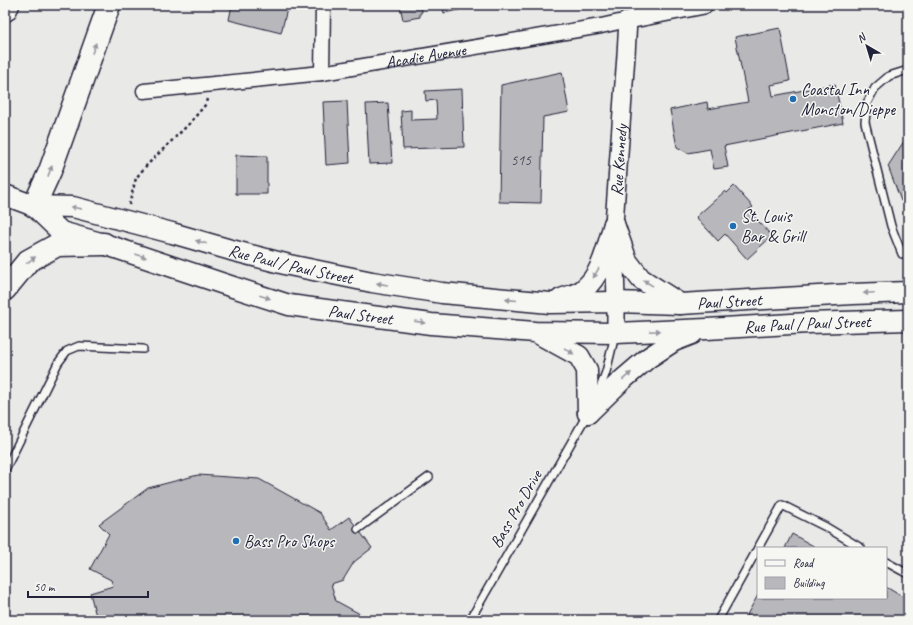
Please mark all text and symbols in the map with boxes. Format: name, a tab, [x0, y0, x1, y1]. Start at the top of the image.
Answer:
north arrow	[847, 26, 887, 66]
text: N	[854, 29, 870, 46]
street label: Acadie Avenue	[384, 38, 469, 73]
one-way arrow	[91, 42, 97, 54]
place label: Coastal Inn Moncton/Dieppe	[801, 79, 896, 120]
marker: Coastal Inn Moncton/Dieppe	[788, 94, 798, 104]
street label: Rue Kennedy	[606, 123, 632, 197]
house number: 515	[511, 151, 532, 170]
one-way arrow	[48, 164, 54, 176]
one-way arrow	[70, 205, 82, 211]
place label: St. Louis Bar & Grill	[741, 206, 808, 247]
marker: St. Louis Bar & Grill	[728, 221, 738, 231]
one-way arrow	[195, 239, 207, 245]
street label: Rue Paul / Paul Street	[226, 239, 357, 289]
one-way arrow	[136, 254, 148, 260]
one-way arrow	[25, 256, 36, 264]
one-way arrow	[593, 267, 599, 279]
one-way arrow	[642, 279, 654, 286]
one-way arrow	[376, 281, 389, 287]
street label: Paul Street	[696, 289, 764, 314]
one-way arrow	[863, 290, 875, 297]
one-way arrow	[259, 294, 271, 300]
one-way arrow	[505, 296, 517, 303]
street label: Paul Street	[327, 300, 396, 330]
street label: Rue Paul / Paul Street	[743, 311, 873, 337]
one-way arrow	[414, 319, 426, 325]
one-way arrow	[649, 328, 662, 334]
one-way arrow	[564, 347, 575, 354]
one-way arrow	[621, 371, 632, 380]
street label: Bass Pro Drive	[485, 465, 547, 552]
place label: Bass Pro Shops	[244, 531, 336, 552]
marker: Bass Pro Shops	[231, 536, 241, 546]
legend	[757, 547, 887, 599]
text: Road	[793, 555, 815, 571]
scale bar	[28, 573, 148, 599]
text: Building	[793, 575, 825, 591]
text: 50 m	[34, 579, 56, 595]

